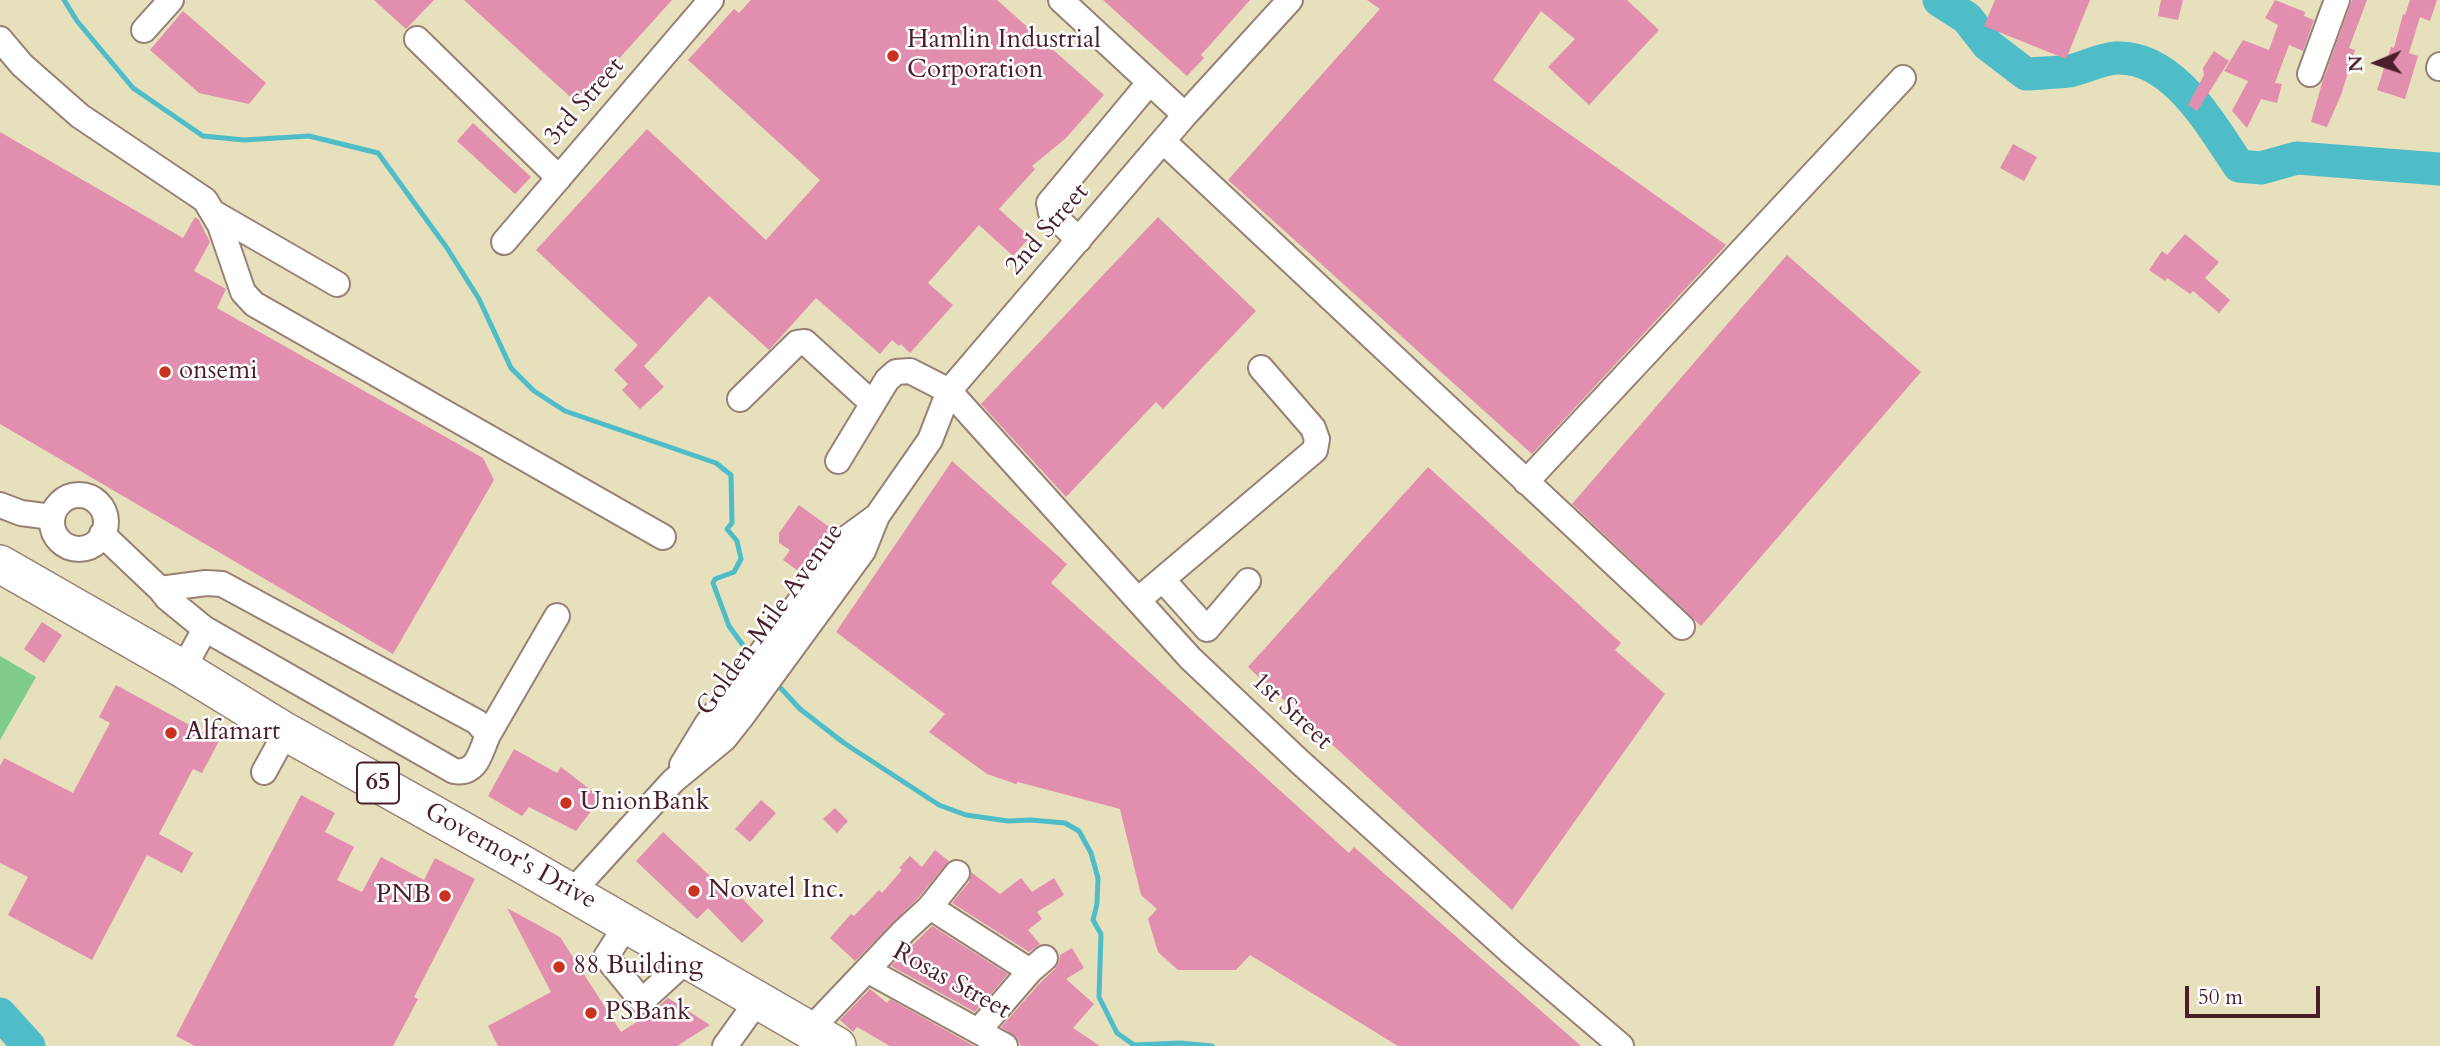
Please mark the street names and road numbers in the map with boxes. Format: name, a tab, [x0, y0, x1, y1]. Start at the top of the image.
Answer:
street label: 3rd Street	[538, 52, 632, 152]
street label: 2nd Street	[1000, 178, 1096, 282]
street label: Golden Mile Avenue	[691, 518, 851, 722]
street label: 1st Street	[1244, 667, 1338, 757]
road number: 65	[357, 762, 399, 804]
street label: Governor's Drive	[419, 797, 601, 917]
street label: Rosas Street	[886, 937, 1016, 1027]

